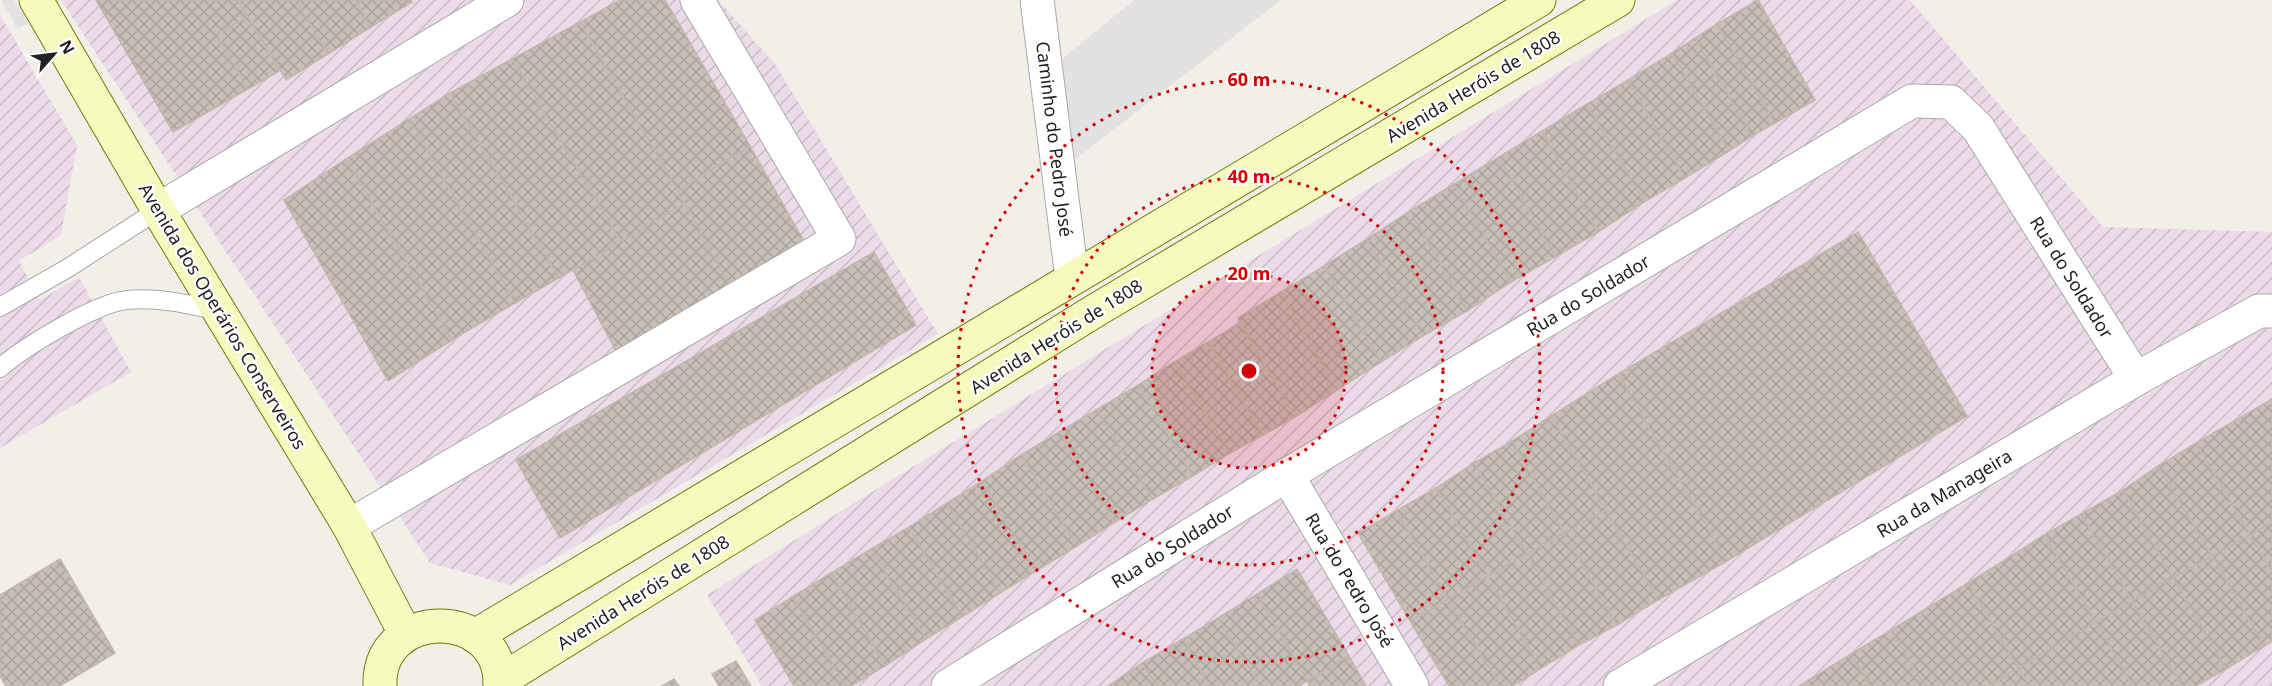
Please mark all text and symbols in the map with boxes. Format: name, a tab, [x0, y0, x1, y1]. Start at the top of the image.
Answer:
north arrow	[24, 24, 84, 84]
street label: Avenida Heróis de 1808	[1382, 24, 1564, 148]
text: N	[54, 36, 80, 58]
street label: Caminho do Pedro José	[1031, 40, 1079, 238]
text: 60 m	[1228, 67, 1270, 91]
text: 40 m	[1228, 164, 1270, 188]
street label: Avenida dos Operários Conserveiros	[134, 178, 312, 454]
street label: Rua do Soldador	[2025, 211, 2119, 343]
street label: Rua do Soldador	[1522, 248, 1655, 341]
text: 20 m	[1228, 261, 1270, 285]
street label: Avenida Heróis de 1808	[965, 273, 1147, 399]
centre of rings	[1239, 361, 1259, 381]
street label: Rua da Manageira	[1872, 443, 2016, 543]
street label: Rua do Soldador	[1106, 499, 1238, 593]
street label: Rua do Pedro José	[1300, 508, 1400, 652]
street label: Avenida Heróis de 1808	[552, 529, 734, 655]

